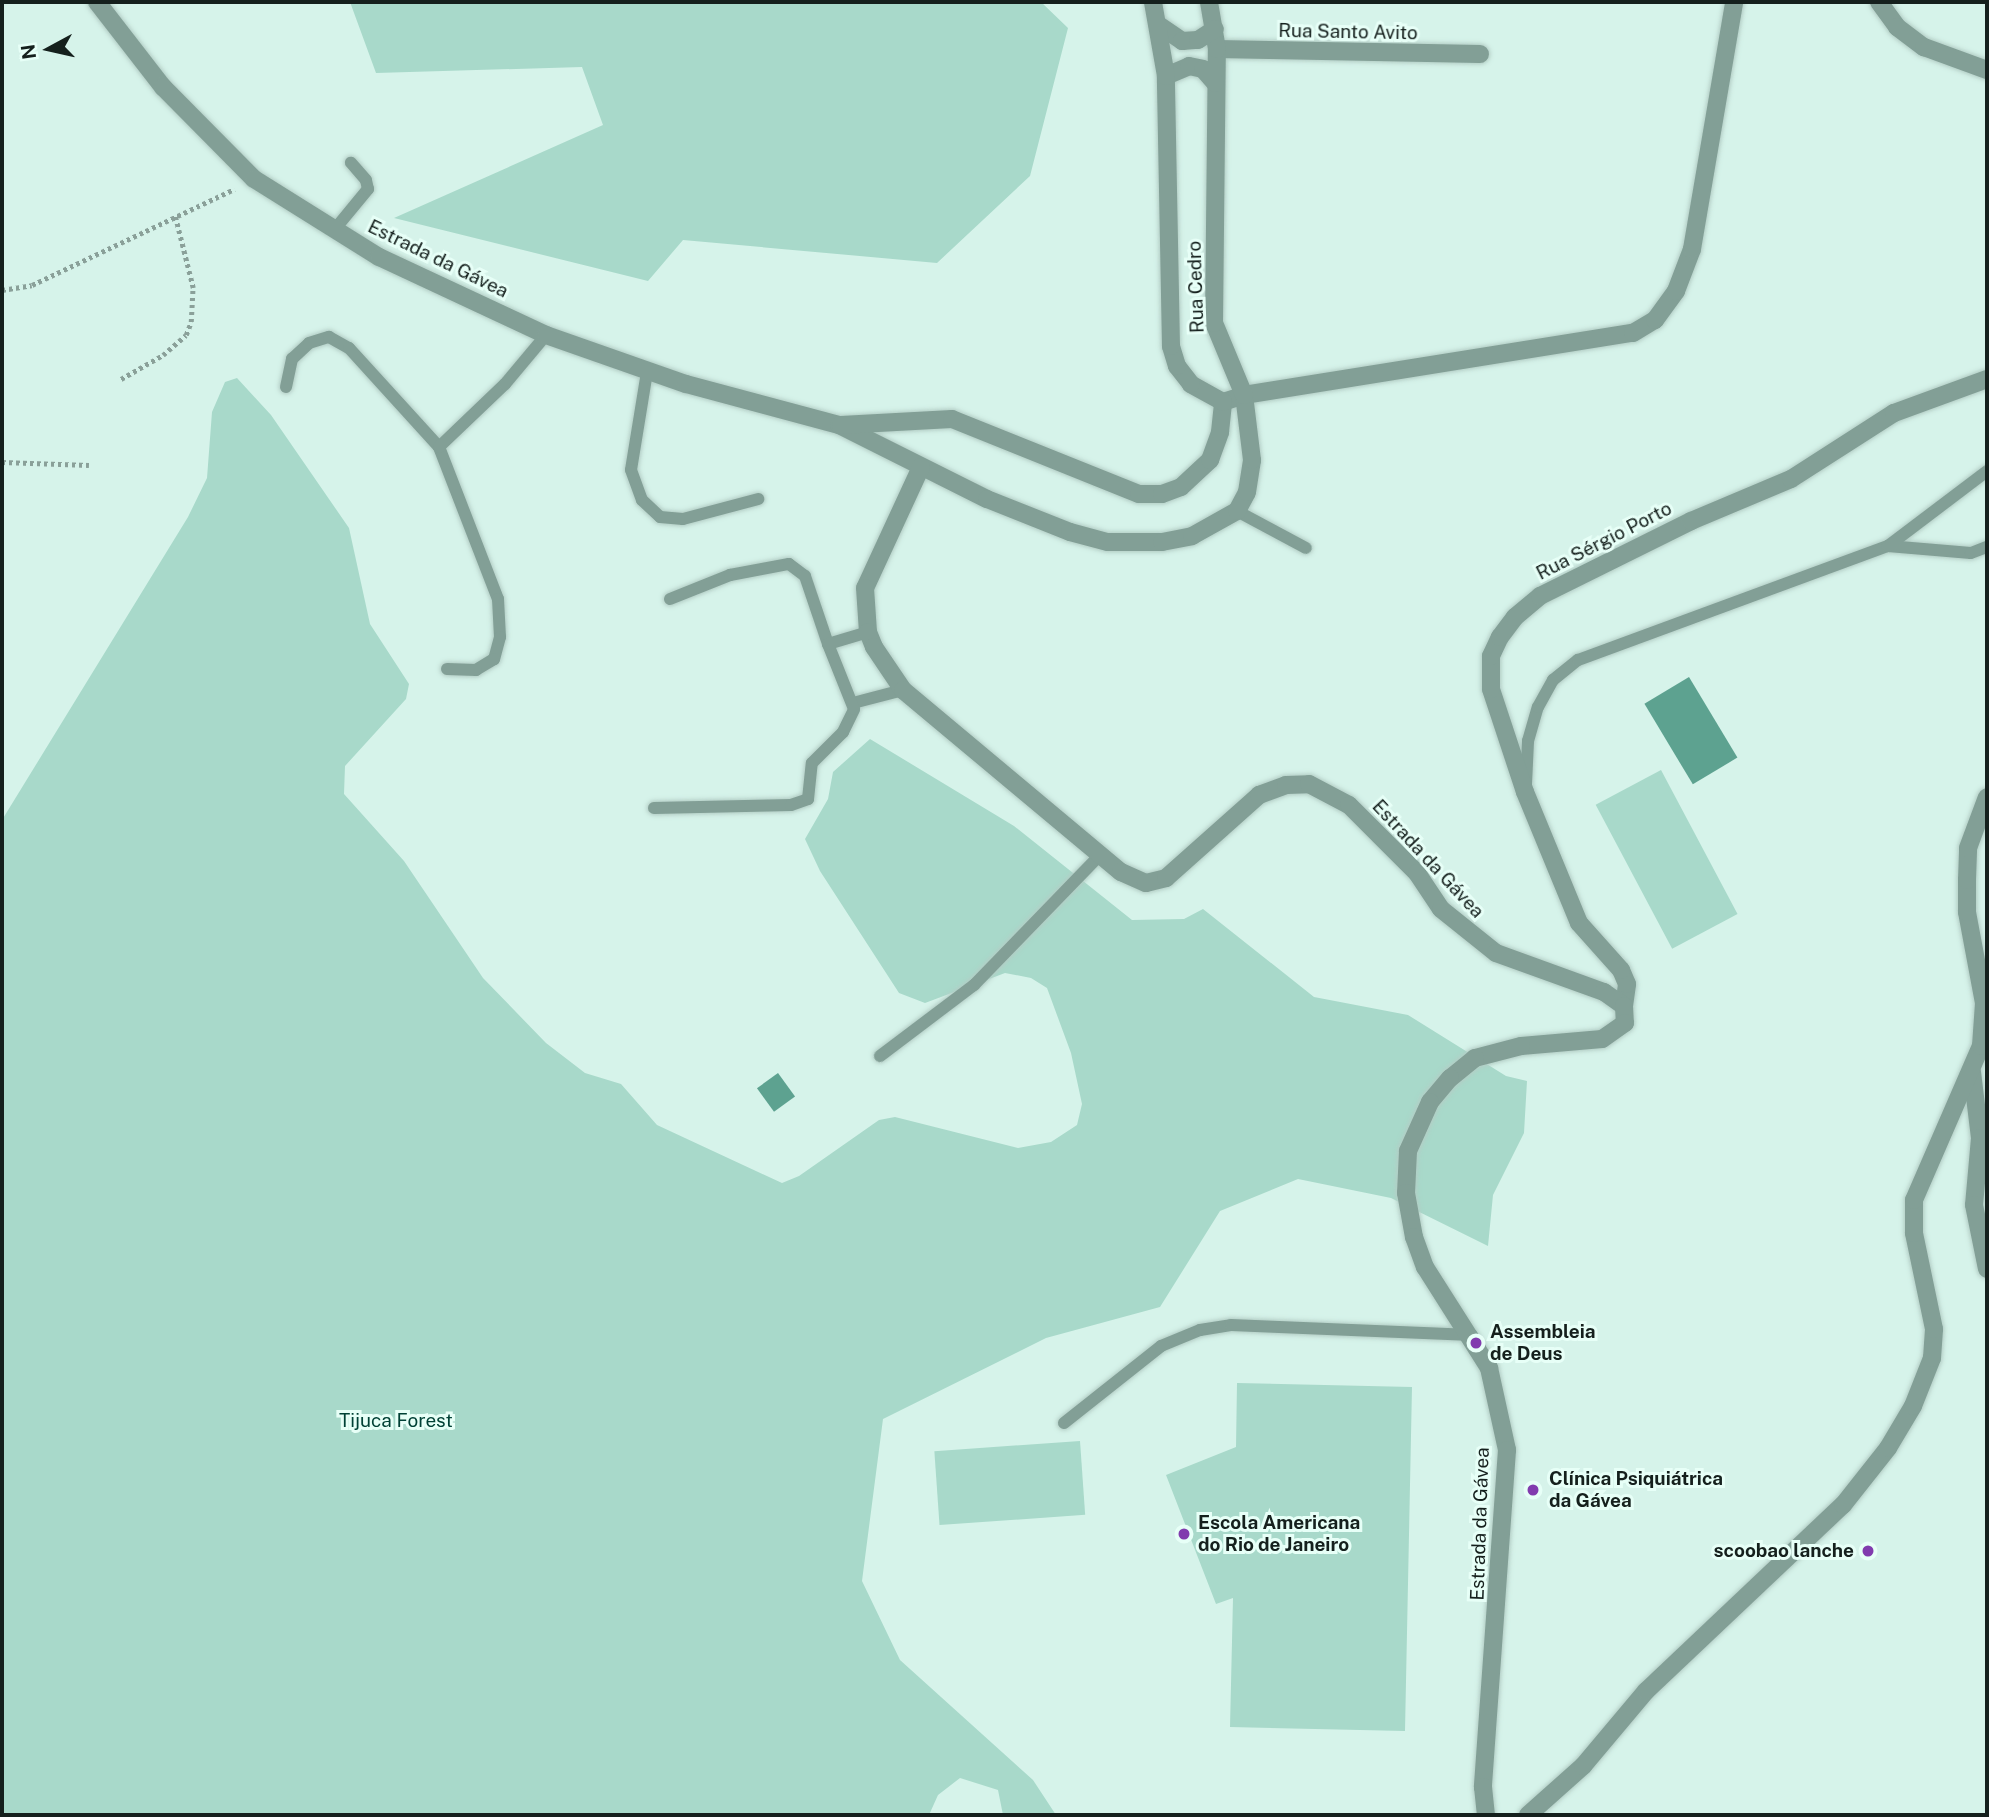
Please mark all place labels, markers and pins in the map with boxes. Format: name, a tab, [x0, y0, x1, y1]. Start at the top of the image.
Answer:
place label: Assembleia de Deus	[1490, 1321, 1595, 1365]
marker: Assembleia de Deus	[1468, 1335, 1484, 1351]
place label: Clínica Psiquiátrica da Gávea	[1549, 1468, 1723, 1512]
marker: Clínica Psiquiátrica da Gávea	[1523, 1480, 1543, 1500]
place label: Escola Americana do Rio de Janeiro	[1198, 1512, 1360, 1556]
marker: Escola Americana do Rio de Janeiro	[1176, 1526, 1192, 1542]
place label: scoobao lanche	[1714, 1540, 1854, 1562]
marker: scoobao lanche	[1860, 1543, 1876, 1559]

